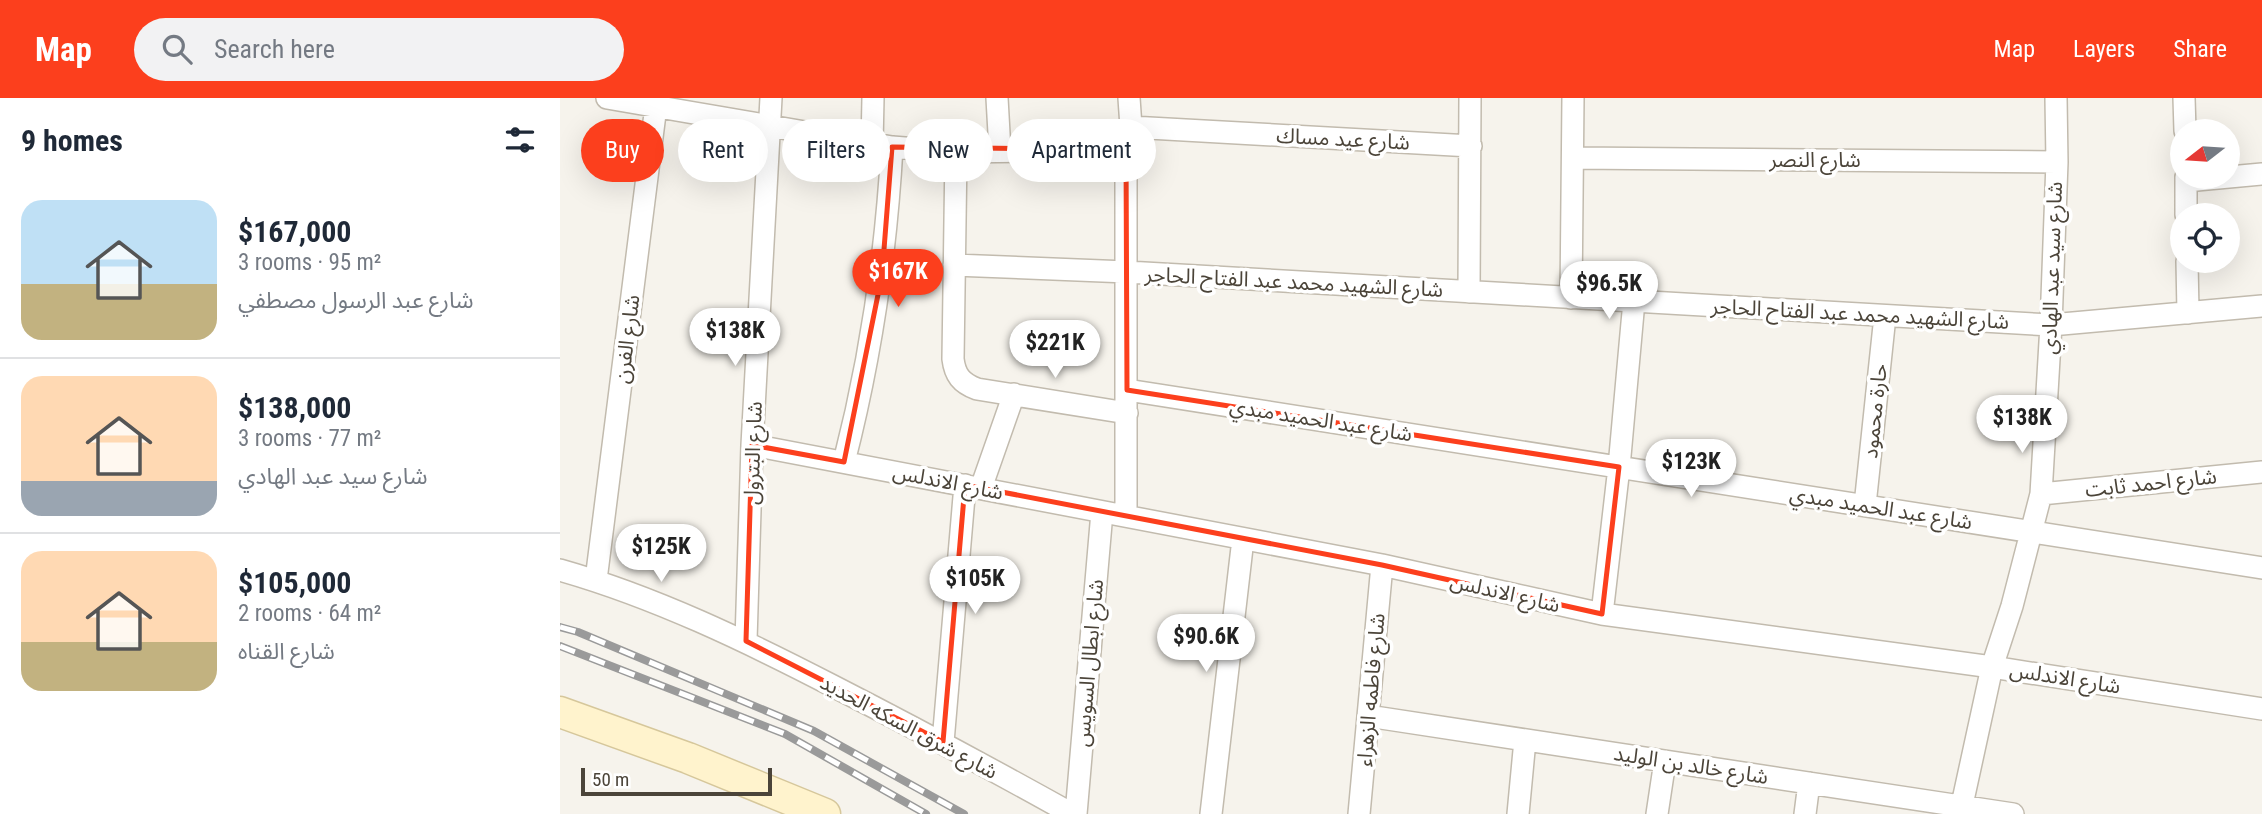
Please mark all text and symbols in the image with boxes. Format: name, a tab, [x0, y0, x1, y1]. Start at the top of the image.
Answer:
search box	[134, 18, 624, 81]
text: Map	[35, 30, 92, 69]
icon: search	[158, 30, 196, 68]
text: Search here	[214, 34, 335, 64]
text: Map	[1994, 35, 2035, 63]
text: Layers	[2073, 35, 2135, 63]
text: Share	[2173, 35, 2227, 63]
chip: Buy	[581, 119, 664, 182]
chip: Rent	[678, 119, 768, 182]
chip: Filters	[782, 119, 890, 182]
chip: New	[904, 119, 993, 182]
chip: Apartment	[1007, 119, 1156, 182]
north arrow	[2170, 119, 2240, 189]
map controls	[2170, 119, 2240, 273]
icon: filters	[501, 121, 539, 159]
text: 9 homes	[21, 123, 123, 158]
street label: شارع عيد مساك	[1275, 124, 1410, 157]
street label: شارع النصر	[1768, 148, 1861, 175]
street label: شارع سيد عبد الهادي	[2037, 181, 2071, 355]
button: locate	[2170, 203, 2240, 273]
text: $167,000	[238, 214, 351, 249]
icon: home	[77, 228, 161, 312]
text: 3 rooms · 95 m²	[238, 249, 381, 276]
pin: $167K	[849, 250, 947, 309]
text: $167K	[868, 258, 928, 285]
street label: شارع الشهيد محمد عبد الفتاح الحاجر	[1143, 262, 1444, 305]
pin: $96.5K	[1552, 262, 1666, 321]
text: $96.5K	[1576, 270, 1642, 297]
text: شارع عبد الرسول مصطفي	[238, 287, 474, 314]
street label: شارع الفرن	[610, 293, 647, 385]
street label: شارع الشهيد محمد عبد الفتاح الحاجر	[1709, 294, 2010, 337]
pin: $138K	[686, 308, 784, 368]
text: $138K	[705, 317, 765, 344]
pin: $221K	[1006, 320, 1104, 380]
text: $221K	[1025, 329, 1085, 356]
street label: حارة محمود	[1858, 362, 1892, 460]
text: $138,000	[238, 390, 351, 425]
street label: شارع عبد الحميد مبدي	[1227, 394, 1414, 450]
pin: $138K	[1973, 396, 2071, 455]
street label: شارع البترول	[739, 401, 770, 505]
icon: home	[77, 404, 161, 488]
text: $138K	[1992, 404, 2052, 431]
text: 3 rooms · 77 m²	[238, 425, 381, 452]
pin: $123K	[1642, 440, 1740, 499]
text: $123K	[1661, 448, 1721, 475]
street label: شارع الاندلس	[890, 460, 1005, 507]
text: شارع سيد عبد الهادي	[238, 463, 427, 490]
street label: شارع احمد ثابت	[2084, 464, 2218, 505]
street label: شارع عبد الحميد مبدي	[1787, 482, 1974, 538]
pin: $125K	[612, 524, 710, 584]
text: $125K	[631, 533, 691, 560]
pin: $105K	[926, 556, 1024, 616]
text: $105,000	[238, 565, 351, 600]
text: $105K	[945, 565, 1005, 592]
street label: شارع الاندلس	[1447, 569, 1562, 620]
street label: شارع ابطال السويس	[1070, 578, 1111, 748]
icon: home	[77, 579, 161, 663]
text: 2 rooms · 64 m²	[238, 600, 381, 627]
street label: شارع فاطمه الزهراء	[1352, 612, 1393, 768]
pin: $90.6K	[1149, 614, 1263, 674]
text: $90.6K	[1173, 623, 1239, 650]
text: شارع القناه	[238, 638, 335, 665]
street label: شارع الاندلس	[2007, 657, 2122, 702]
street label: شارع شرق السكه الحديد	[815, 670, 1002, 787]
street label: شارع خالد بن الوليد	[1611, 741, 1770, 792]
scale bar	[581, 765, 772, 797]
text: 50 m	[592, 768, 629, 791]

